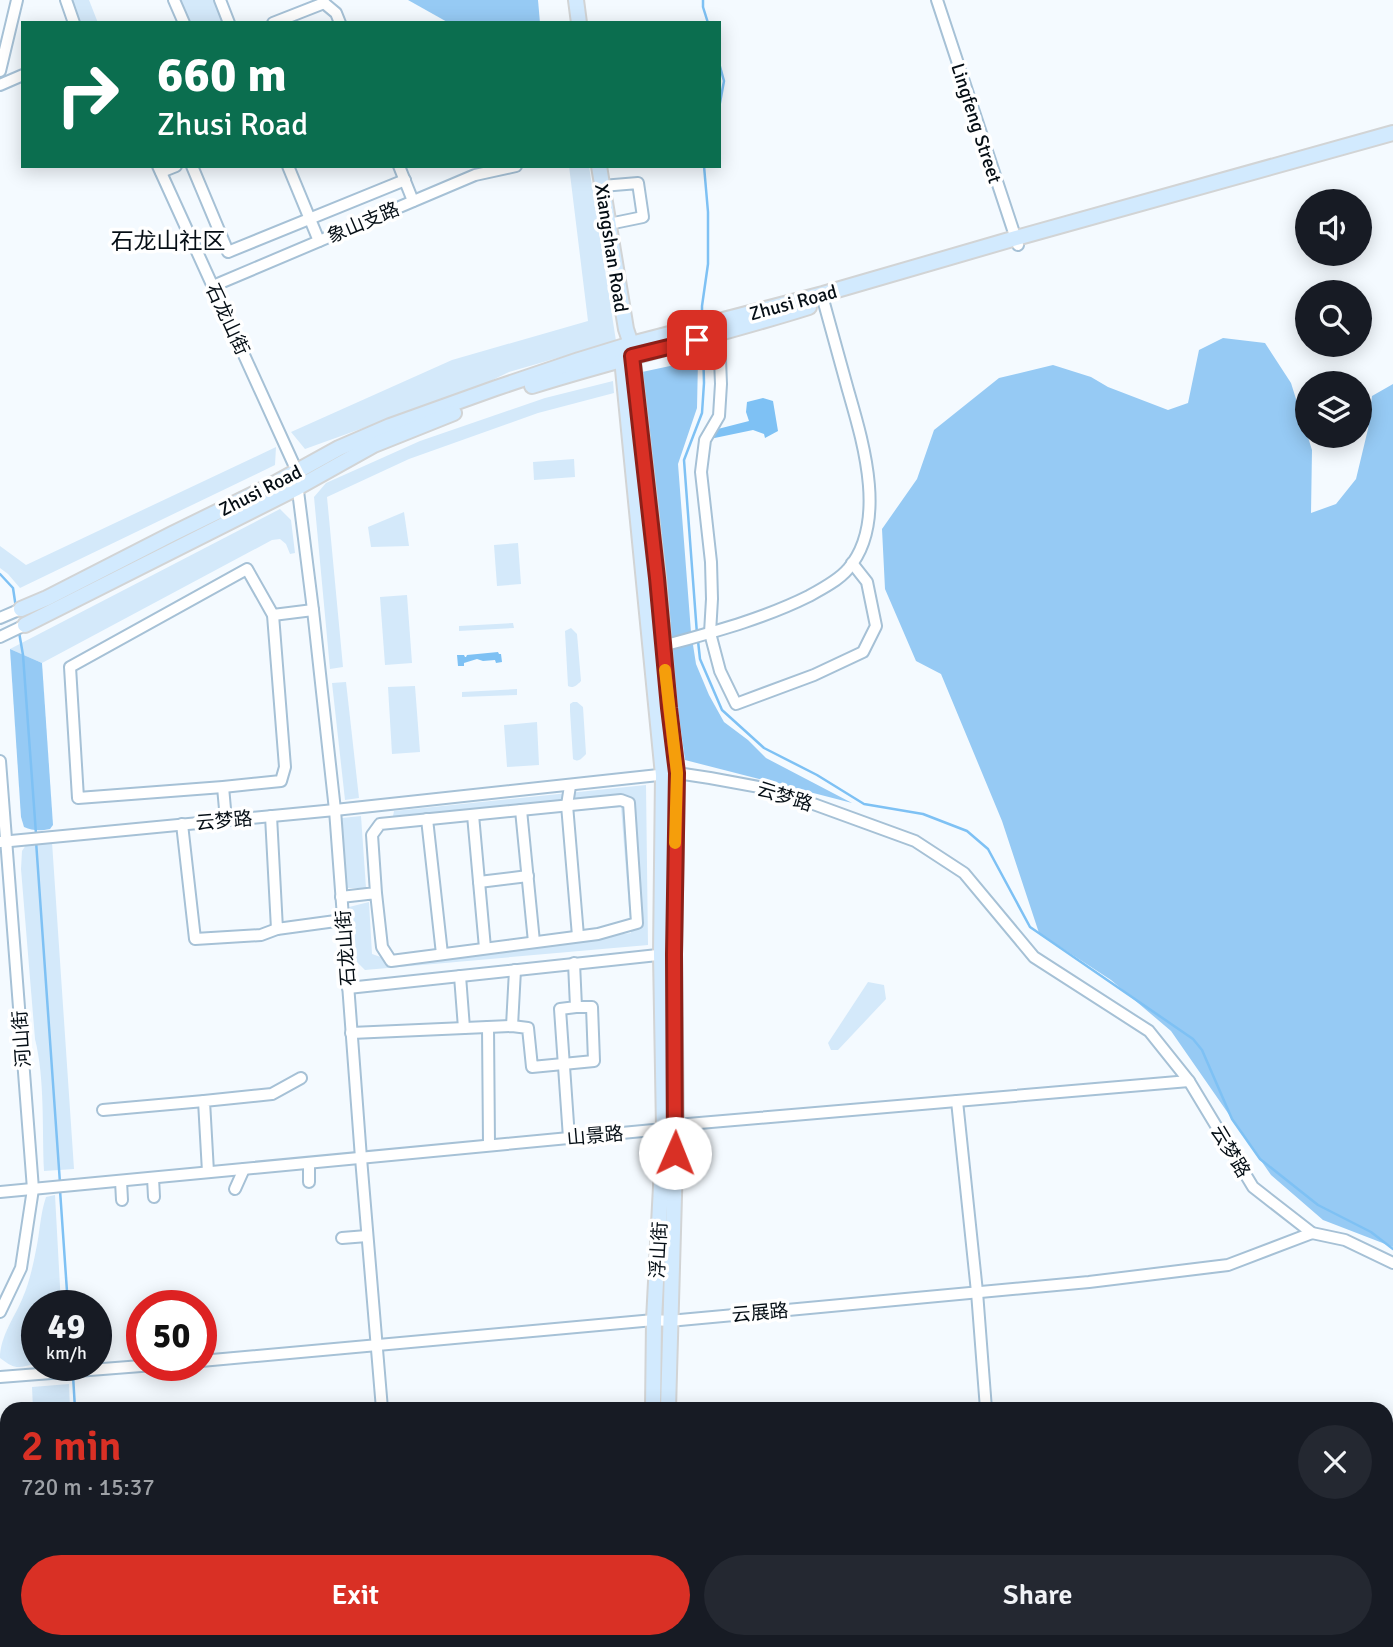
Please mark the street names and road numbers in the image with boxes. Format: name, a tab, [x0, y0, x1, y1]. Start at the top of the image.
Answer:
street label: Lingfeng Street	[945, 60, 1007, 187]
street label: Xiangshan Road	[589, 182, 633, 314]
street label: 象山支路	[324, 197, 403, 249]
street label: 石龙山街	[200, 280, 254, 359]
street label: Zhusi Road	[747, 280, 840, 326]
street label: Zhusi Road	[215, 460, 306, 522]
street label: 云梦路	[754, 777, 815, 817]
street label: 云梦路	[195, 807, 254, 835]
street label: 石龙山街	[331, 909, 361, 987]
street label: 河山街	[8, 1010, 36, 1068]
street label: 云梦路	[1205, 1121, 1255, 1182]
street label: 山景路	[566, 1122, 625, 1150]
street label: 浮山街	[646, 1221, 672, 1279]
street label: 云展路	[731, 1299, 790, 1327]

